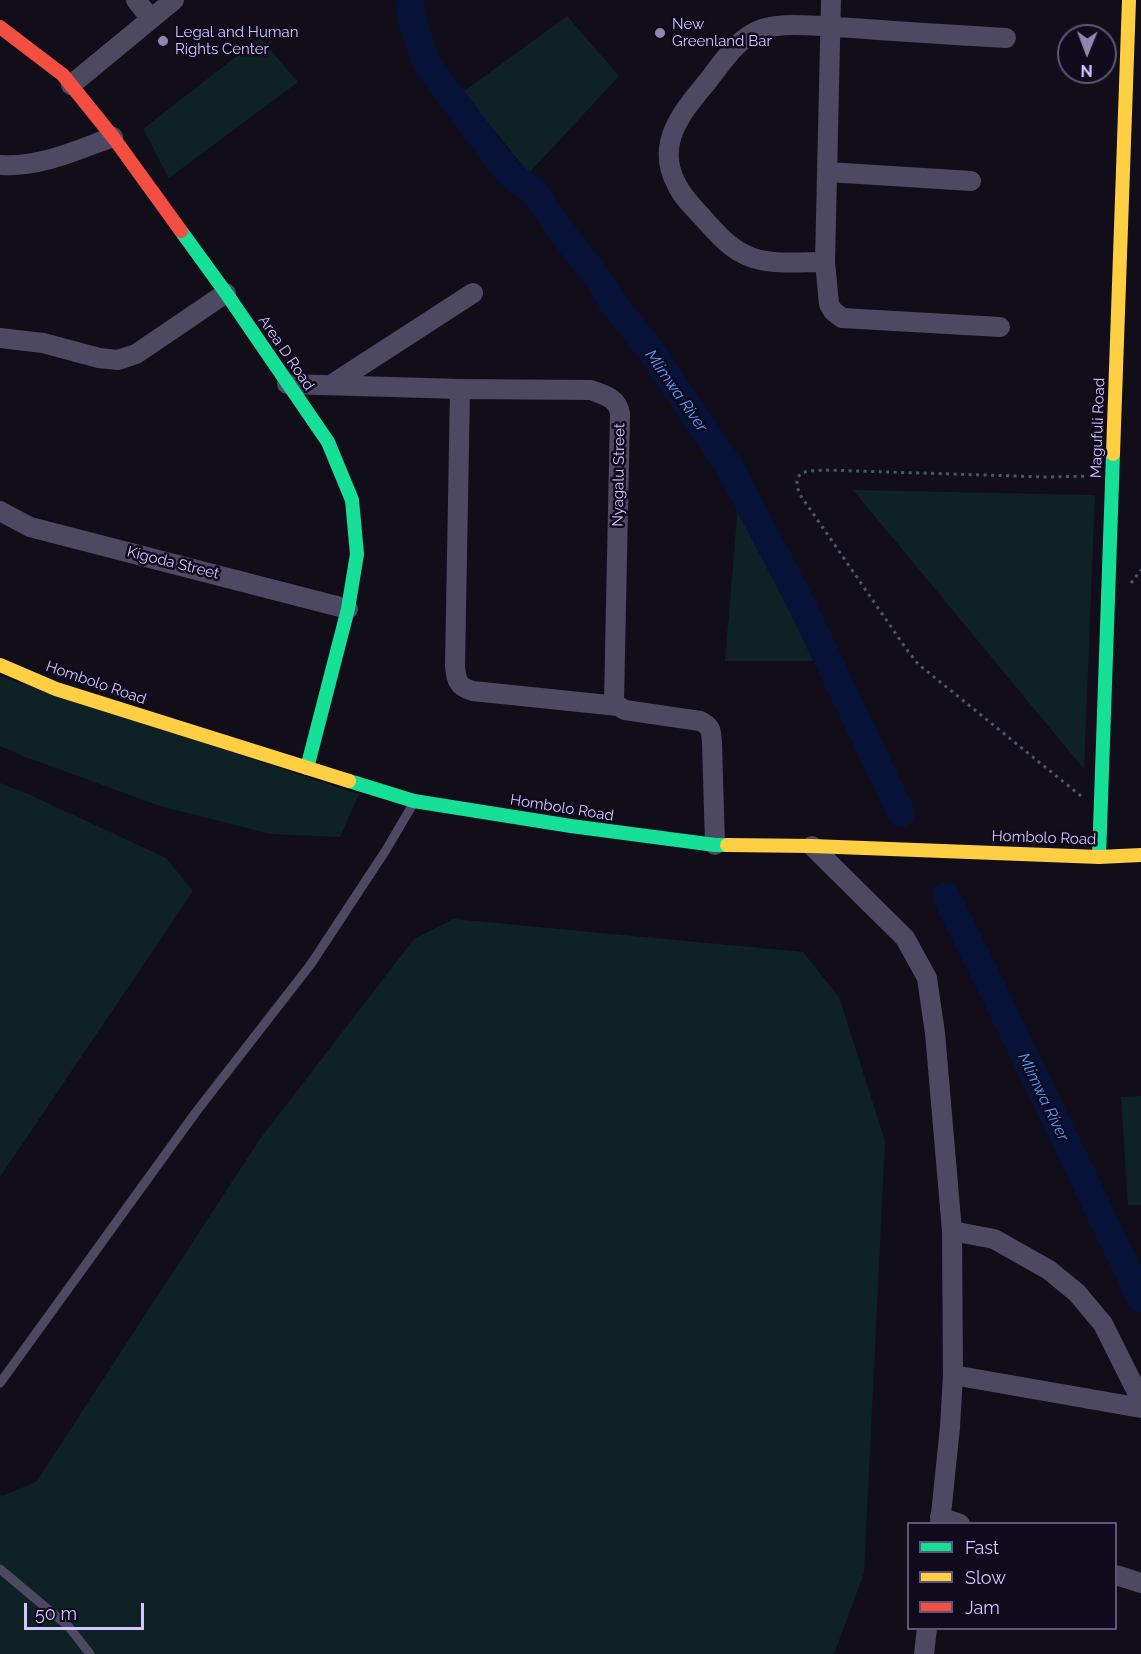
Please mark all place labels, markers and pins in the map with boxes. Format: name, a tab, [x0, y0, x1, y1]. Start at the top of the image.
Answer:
place label: New Greenland Bar	[672, 15, 772, 50]
place label: Legal and Human Rights Center	[175, 23, 298, 58]
marker: New Greenland Bar	[653, 26, 667, 40]
marker: Legal and Human Rights Center	[156, 34, 170, 48]

